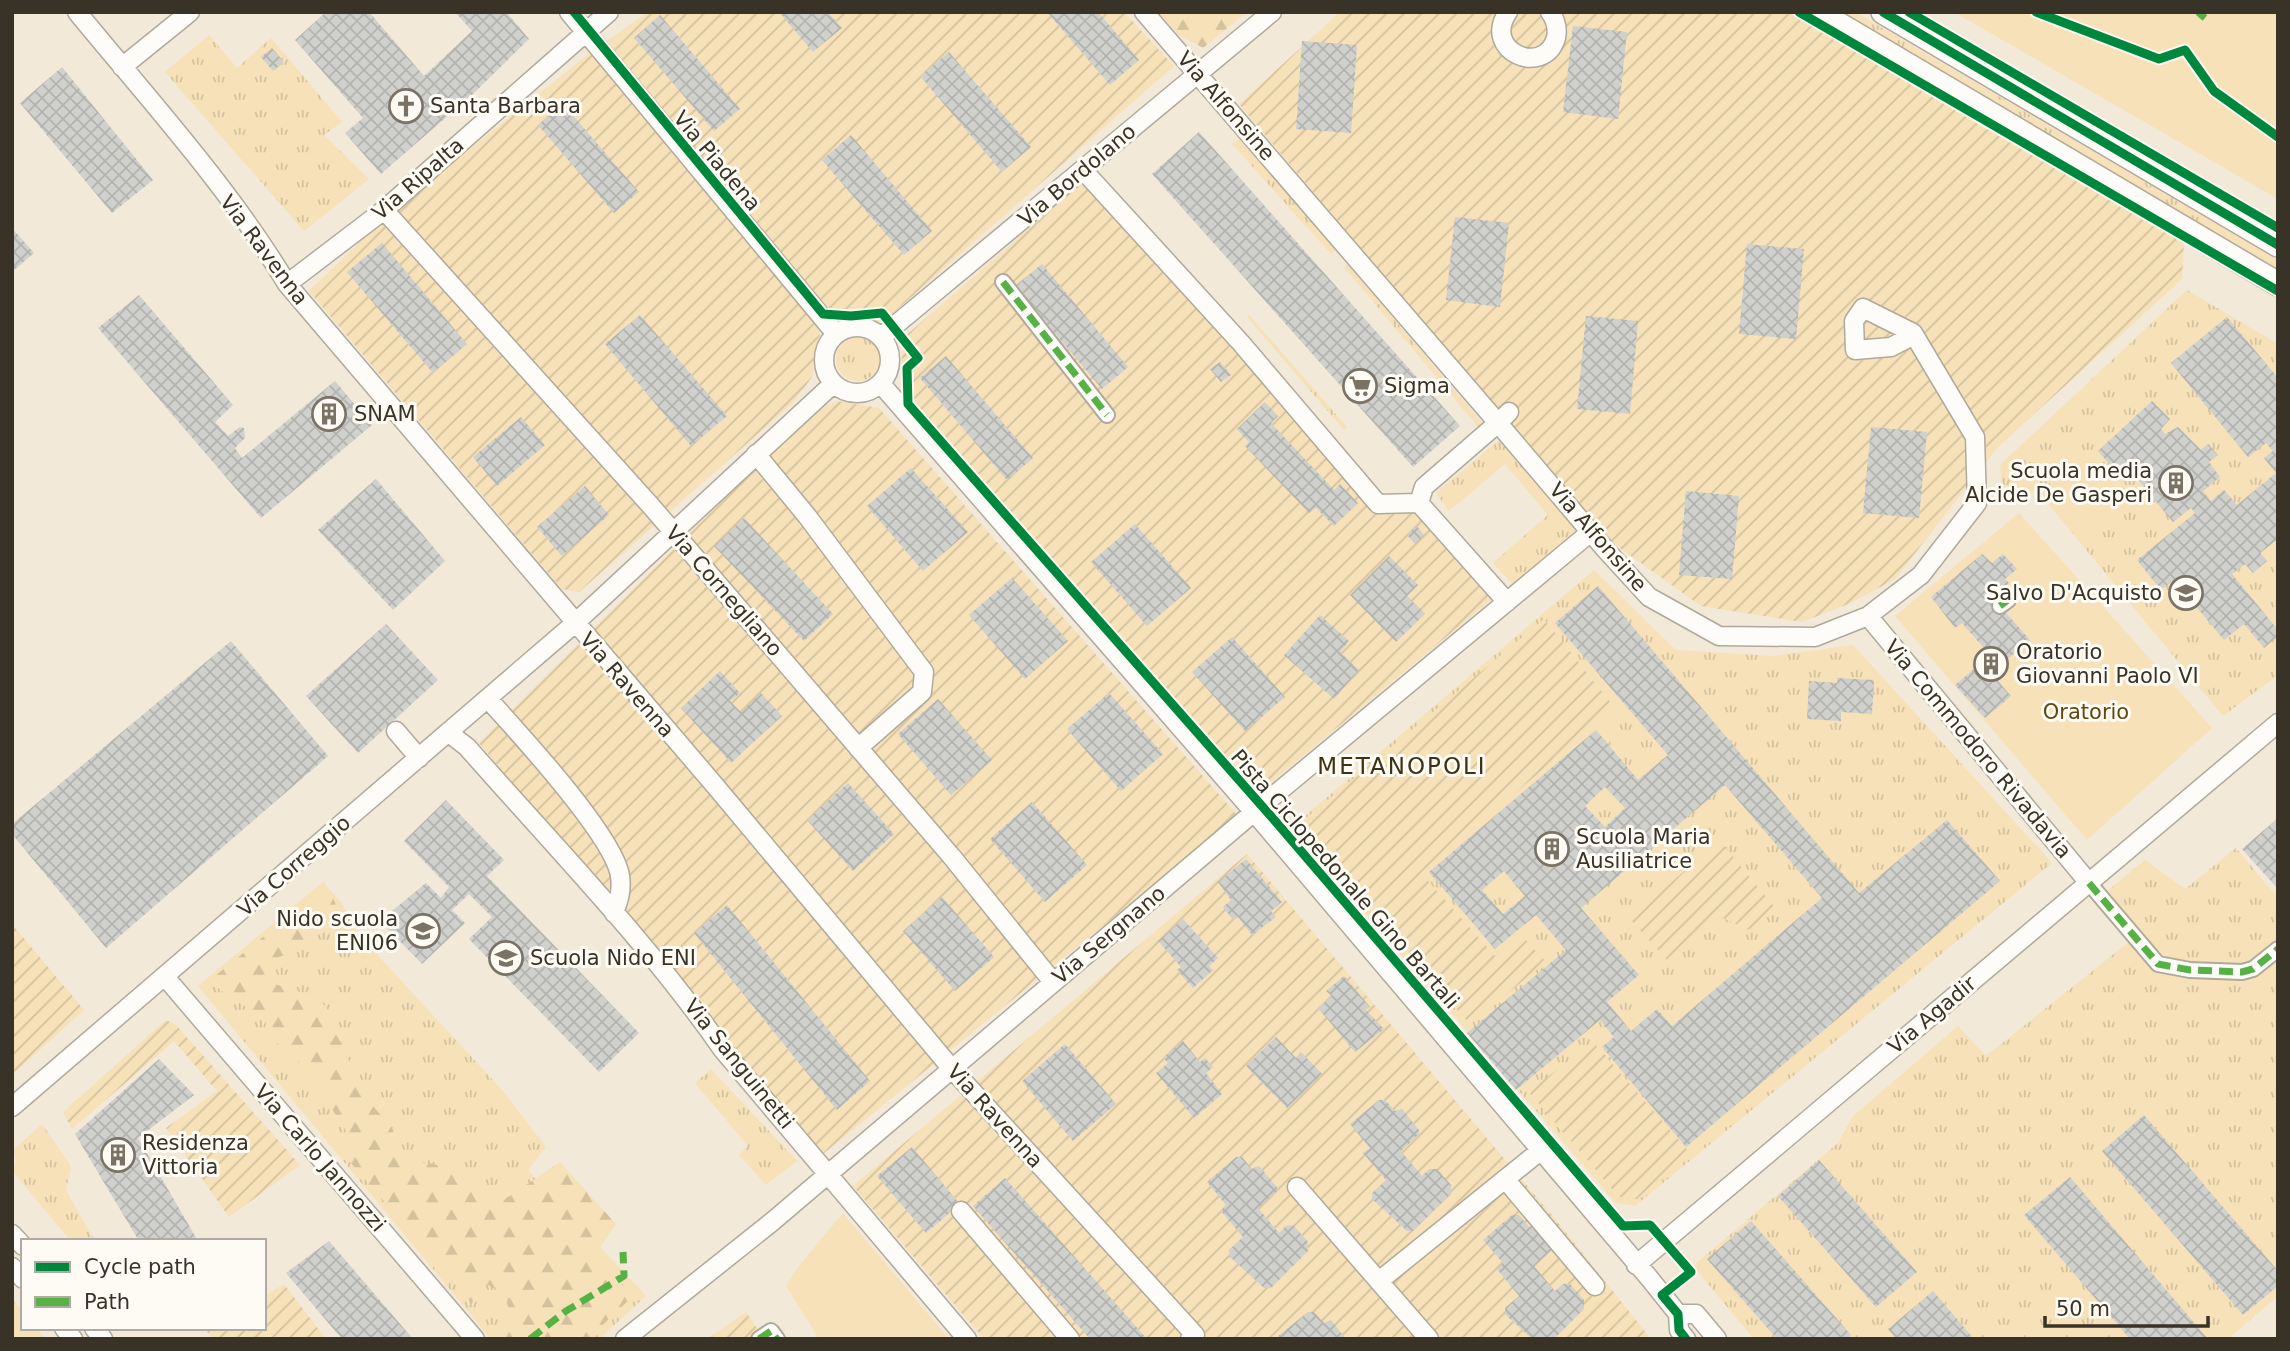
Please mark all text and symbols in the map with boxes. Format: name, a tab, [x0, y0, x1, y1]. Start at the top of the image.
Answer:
street label: Via Alfonsine	[1172, 47, 1280, 165]
church icon: Santa Barbara	[387, 87, 425, 125]
place label: Santa Barbara	[430, 94, 581, 118]
street label: Via Piadena	[668, 106, 766, 216]
street label: Via Bordolano	[1013, 119, 1141, 231]
street label: Via Ripalta	[368, 133, 468, 225]
street label: Via Ravenna	[215, 190, 313, 310]
supermarket icon: Sigma	[1341, 367, 1379, 405]
place label: Sigma	[1384, 374, 1450, 398]
building icon: SNAM	[310, 395, 348, 433]
place label: SNAM	[354, 402, 416, 426]
place label: Scuola media Alcide De Gasperi	[1965, 459, 2152, 507]
building icon: Scuola media Alcide De Gasperi	[2157, 464, 2195, 502]
street label: Via Alfonsine	[1544, 478, 1652, 596]
street label: Via Cornegliano	[661, 521, 787, 661]
school or university icon: Salvo D'Acquisto	[2167, 574, 2205, 612]
place label: Salvo D'Acquisto	[1986, 581, 2162, 605]
street label: Via Ravenna	[575, 628, 679, 742]
street label: Via Commodoro Rivadavia	[1880, 635, 2076, 863]
place label: Oratorio Giovanni Paolo VI	[2016, 640, 2199, 688]
building icon: Oratorio Giovanni Paolo VI	[1972, 645, 2010, 683]
park label: Oratorio	[2043, 700, 2129, 724]
street label: Pista Ciclopedonale Gino Bartali	[1226, 745, 1464, 1013]
district label: METANOPOLI	[1317, 753, 1487, 779]
street label: Via Correggio	[233, 811, 355, 921]
place label: Scuola Maria Ausiliatrice	[1576, 825, 1711, 873]
building icon: Scuola Maria Ausiliatrice	[1533, 830, 1571, 868]
street label: Via Sergnano	[1048, 881, 1170, 989]
place label: Nido scuola ENI06	[276, 907, 398, 955]
school or university icon: Nido scuola ENI06	[404, 912, 442, 950]
school or university icon: Scuola Nido ENI	[487, 939, 525, 977]
place label: Scuola Nido ENI	[530, 946, 696, 970]
street label: Via Agadir	[1883, 971, 1981, 1059]
street label: Via Sanguinetti	[679, 994, 799, 1134]
street label: Via Ravenna	[942, 1059, 1048, 1173]
street label: Via Carlo Jannozzi	[250, 1079, 390, 1237]
place label: Residenza Vittoria	[142, 1131, 249, 1179]
building icon: Residenza Vittoria	[99, 1136, 137, 1174]
legend	[21, 1239, 266, 1330]
text: Cycle path	[84, 1255, 196, 1279]
scale bar	[2045, 1284, 2208, 1328]
text: Path	[84, 1290, 130, 1314]
text: 50 m	[2056, 1297, 2110, 1321]

